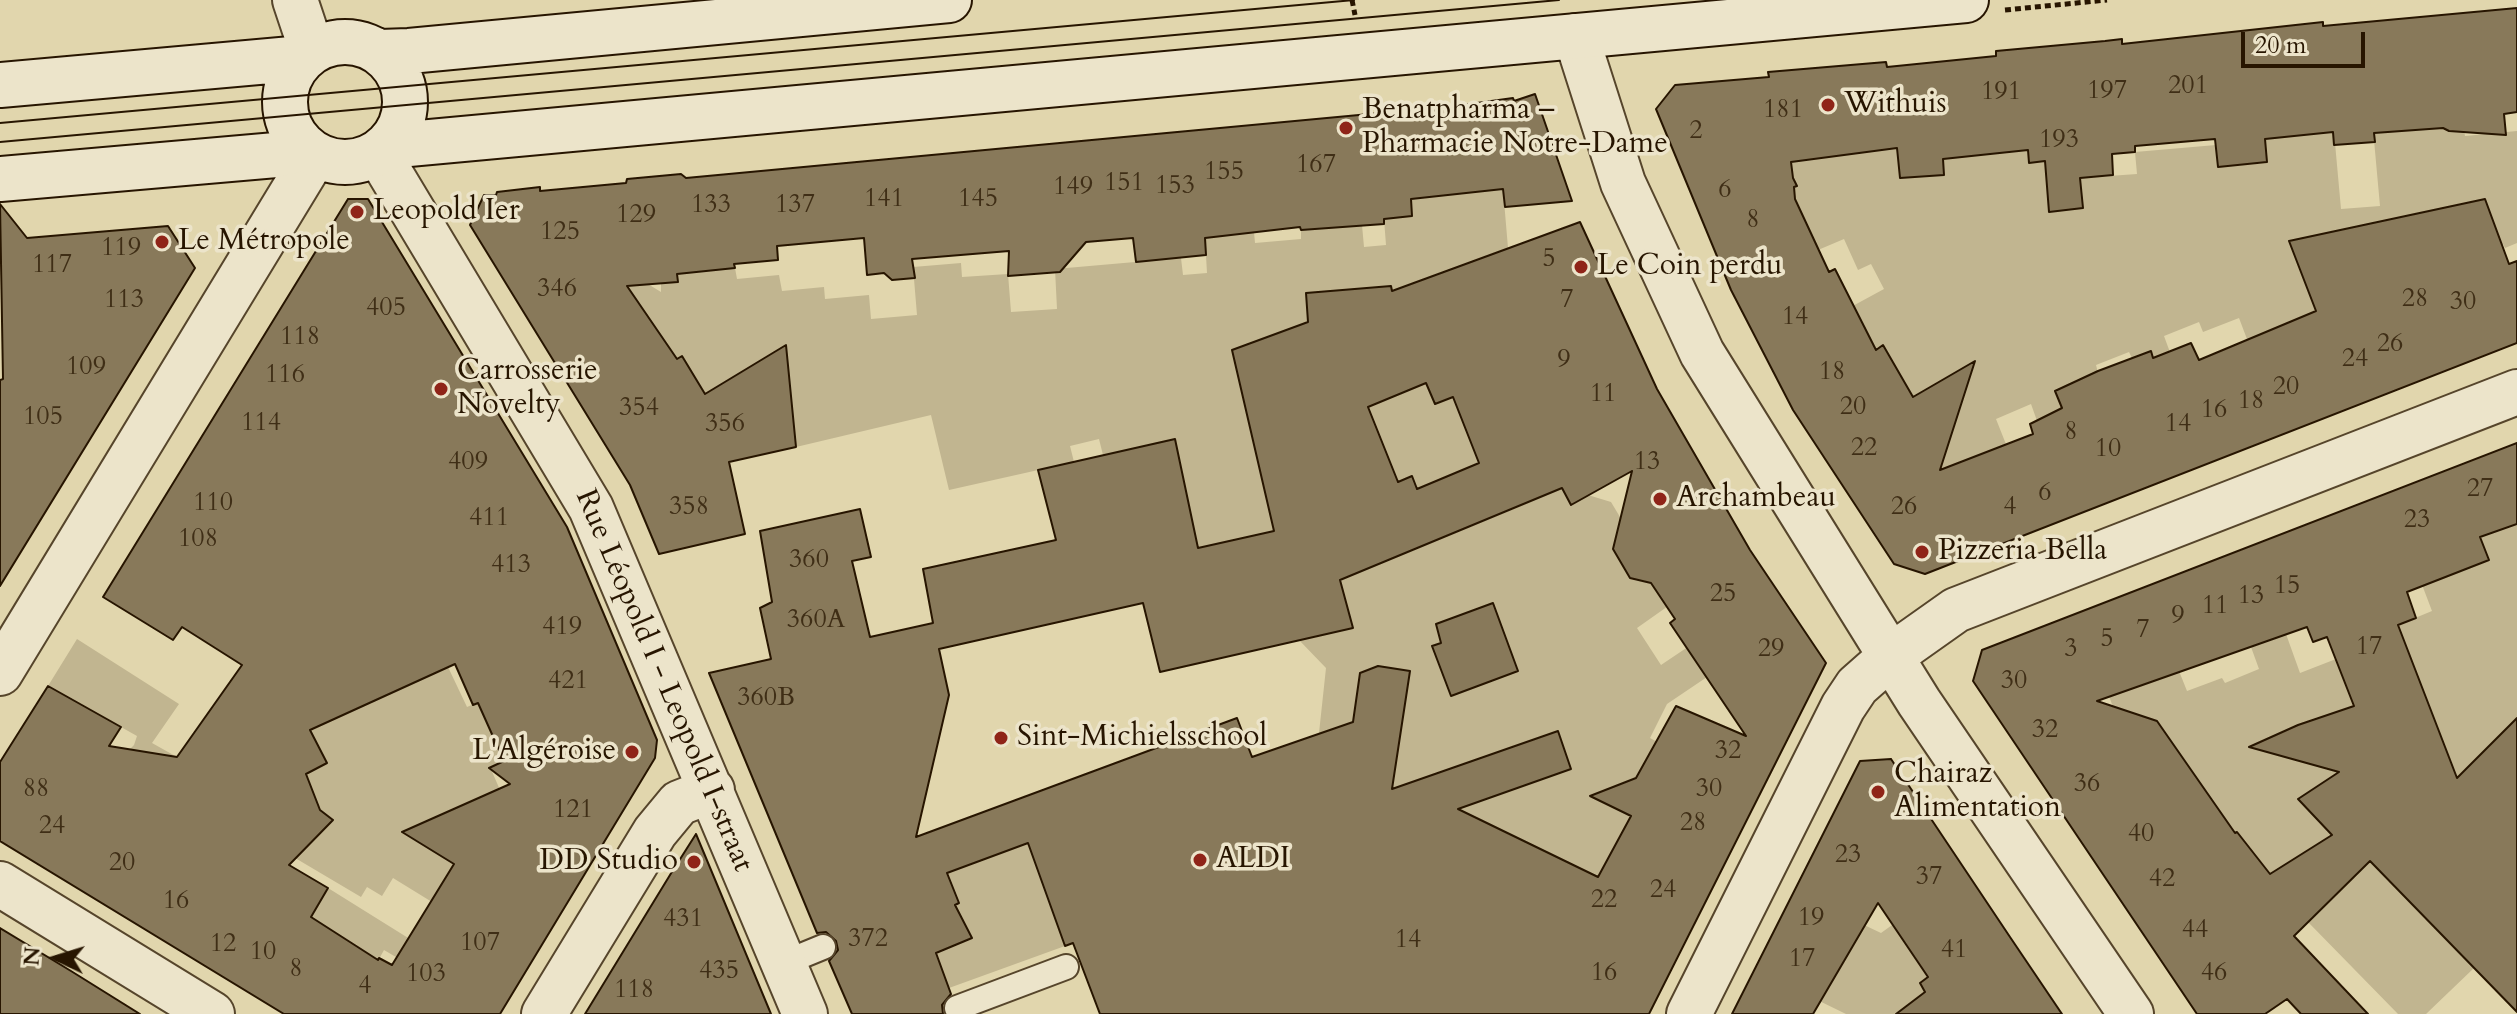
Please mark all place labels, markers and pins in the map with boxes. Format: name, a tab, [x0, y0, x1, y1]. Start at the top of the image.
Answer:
place label: Withuis	[1844, 87, 1946, 123]
place label: Benatpharma – Pharmacie Notre-Dame	[1362, 93, 1668, 164]
marker: Withuis	[1819, 96, 1837, 114]
marker: Benatpharma – Pharmacie Notre-Dame	[1337, 119, 1355, 137]
place label: Leopold Ier	[373, 194, 520, 230]
marker: Leopold Ier	[348, 203, 366, 221]
place label: Le Métropole	[178, 224, 350, 260]
marker: Le Métropole	[153, 233, 171, 251]
place label: Le Coin perdu	[1597, 249, 1782, 285]
marker: Le Coin perdu	[1572, 258, 1590, 276]
place label: Carrosserie Novelty	[457, 354, 598, 424]
marker: Carrosserie Novelty	[432, 380, 450, 398]
place label: Archambeau	[1676, 481, 1836, 517]
marker: Archambeau	[1651, 490, 1669, 508]
place label: Pizzeria Bella	[1938, 534, 2107, 570]
marker: Pizzeria Bella	[1913, 543, 1931, 561]
place label: Sint-Michielsschool	[1017, 720, 1267, 756]
marker: Sint-Michielsschool	[992, 729, 1010, 747]
place label: L'Algéroise	[472, 734, 616, 770]
marker: L'Algéroise	[623, 743, 641, 761]
place label: Chairaz Alimentation	[1894, 757, 2061, 828]
marker: Chairaz Alimentation	[1869, 783, 1887, 801]
place label: ALDI	[1216, 842, 1290, 878]
place label: DD Studio	[540, 844, 678, 880]
marker: ALDI	[1191, 851, 1209, 869]
marker: DD Studio	[685, 853, 703, 871]

